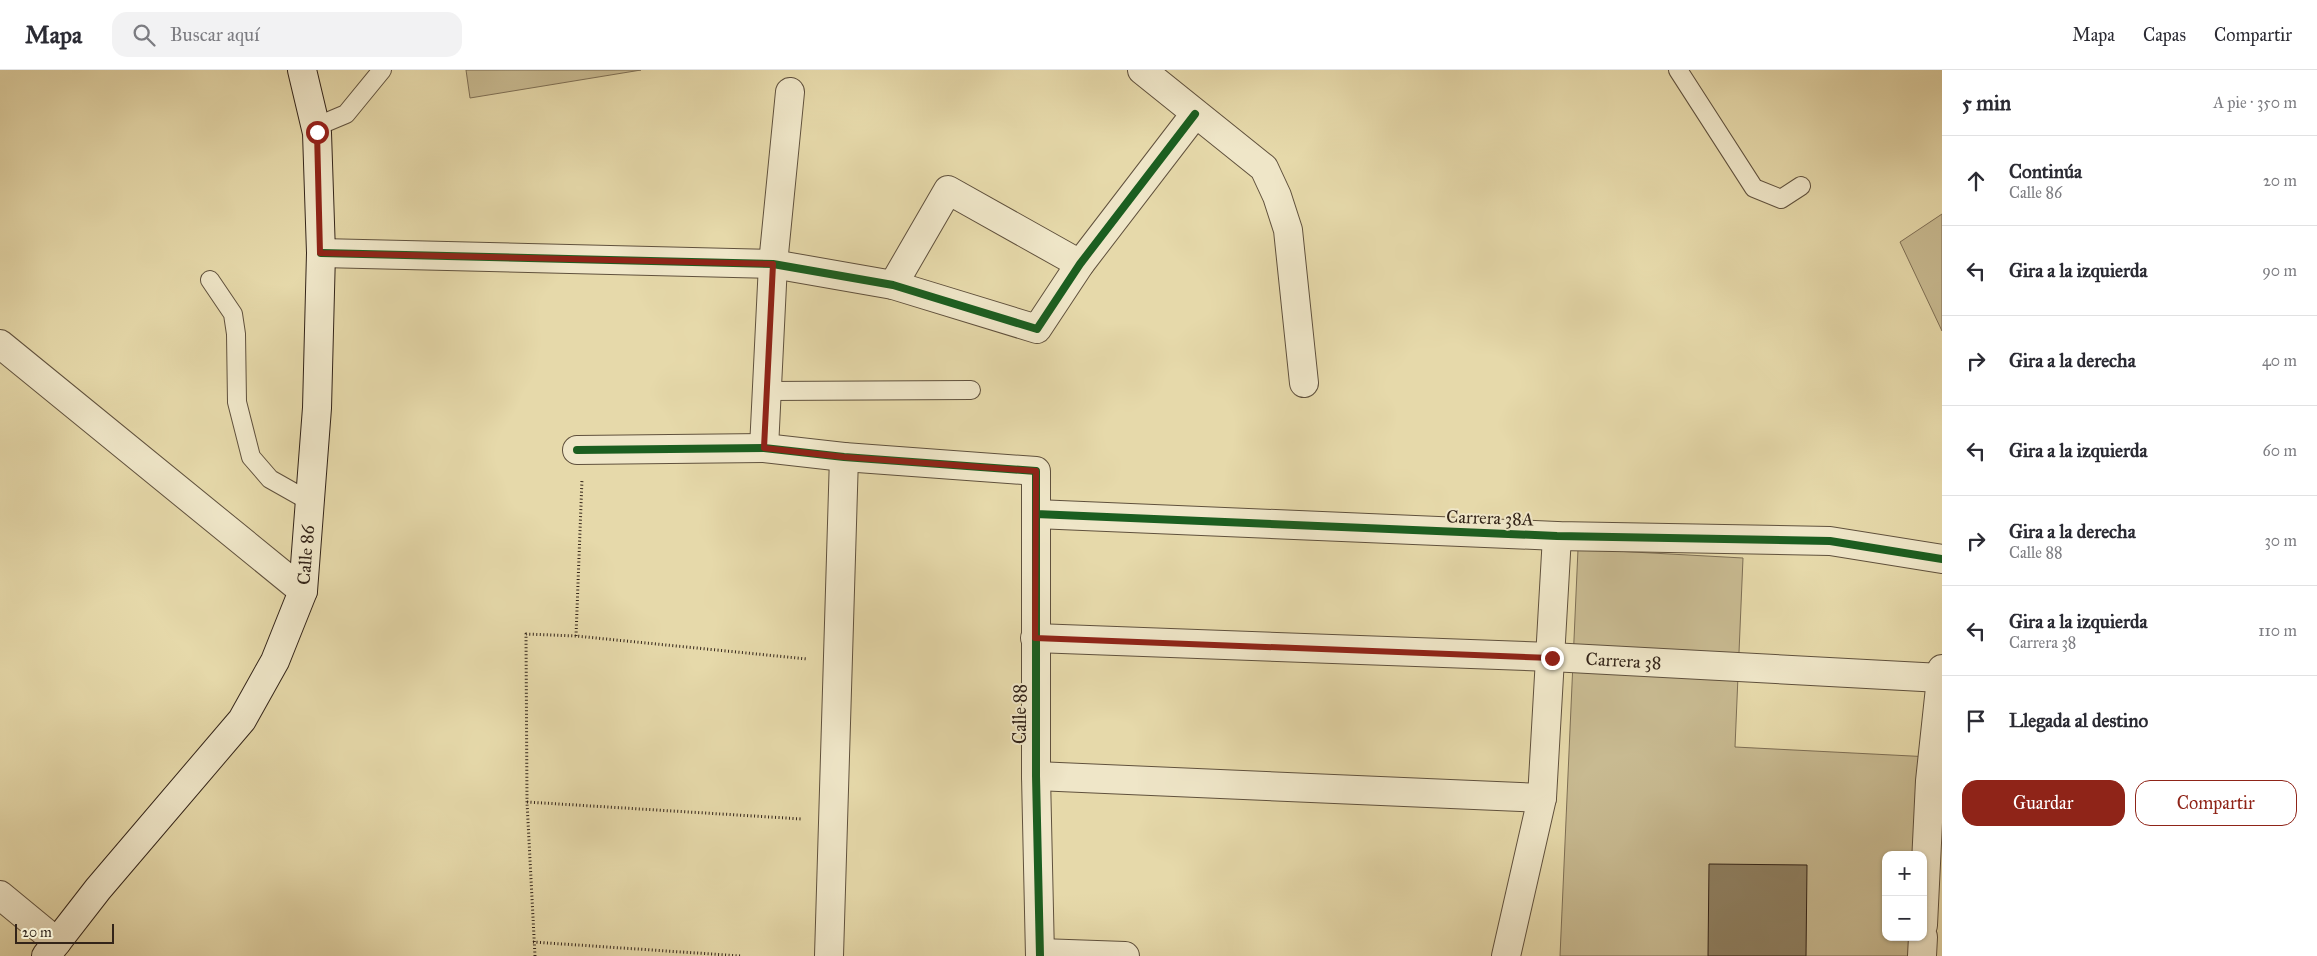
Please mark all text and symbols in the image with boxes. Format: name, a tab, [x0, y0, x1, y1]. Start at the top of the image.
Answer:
search box	[112, 12, 462, 57]
text: Mapa	[25, 20, 82, 50]
icon: search	[130, 21, 158, 49]
text: Buscar aquí	[170, 23, 259, 46]
text: Mapa	[2072, 24, 2115, 46]
text: Capas	[2143, 24, 2186, 46]
text: Compartir	[2214, 24, 2292, 46]
text: 5 min	[1962, 90, 2011, 116]
text: A pie · 350 m	[2213, 93, 2297, 112]
route start	[306, 121, 329, 144]
text: Continúa	[2009, 160, 2082, 183]
icon: ahead	[1962, 167, 1990, 195]
text: 20 m	[2263, 171, 2297, 190]
text: Calle 86	[2009, 183, 2062, 202]
icon: left	[1962, 257, 1990, 285]
text: Gira a la izquierda	[2009, 259, 2148, 282]
text: 90 m	[2262, 261, 2297, 280]
icon: right	[1962, 347, 1990, 375]
text: Gira a la derecha	[2009, 349, 2136, 372]
text: 40 m	[2262, 351, 2297, 370]
icon: left	[1962, 437, 1990, 465]
text: Gira a la izquierda	[2009, 439, 2148, 462]
text: 60 m	[2263, 441, 2297, 460]
street label: Carrera 38A	[1446, 505, 1534, 531]
text: Gira a la derecha	[2009, 520, 2136, 543]
street label: Calle 86	[293, 524, 319, 586]
icon: right	[1962, 527, 1990, 555]
text: 30 m	[2264, 531, 2297, 550]
text: Calle 88	[2009, 543, 2062, 562]
text: Gira a la izquierda	[2009, 610, 2148, 633]
icon: left	[1962, 617, 1990, 645]
text: 110 m	[2258, 621, 2297, 640]
text: Carrera 38	[2009, 633, 2076, 652]
route end	[1541, 647, 1564, 670]
street label: Carrera 38	[1585, 648, 1662, 674]
street label: Calle 88	[1009, 684, 1031, 744]
icon: arrive	[1962, 707, 1990, 735]
text: Llegada al destino	[2009, 709, 2148, 732]
button: Guardar	[1962, 780, 2125, 826]
button: Compartir	[2135, 780, 2297, 826]
map controls	[1882, 851, 1927, 941]
button: +	[1882, 851, 1927, 896]
button: −	[1882, 896, 1927, 941]
scale bar	[15, 921, 114, 944]
text: 20 m	[22, 924, 52, 941]

